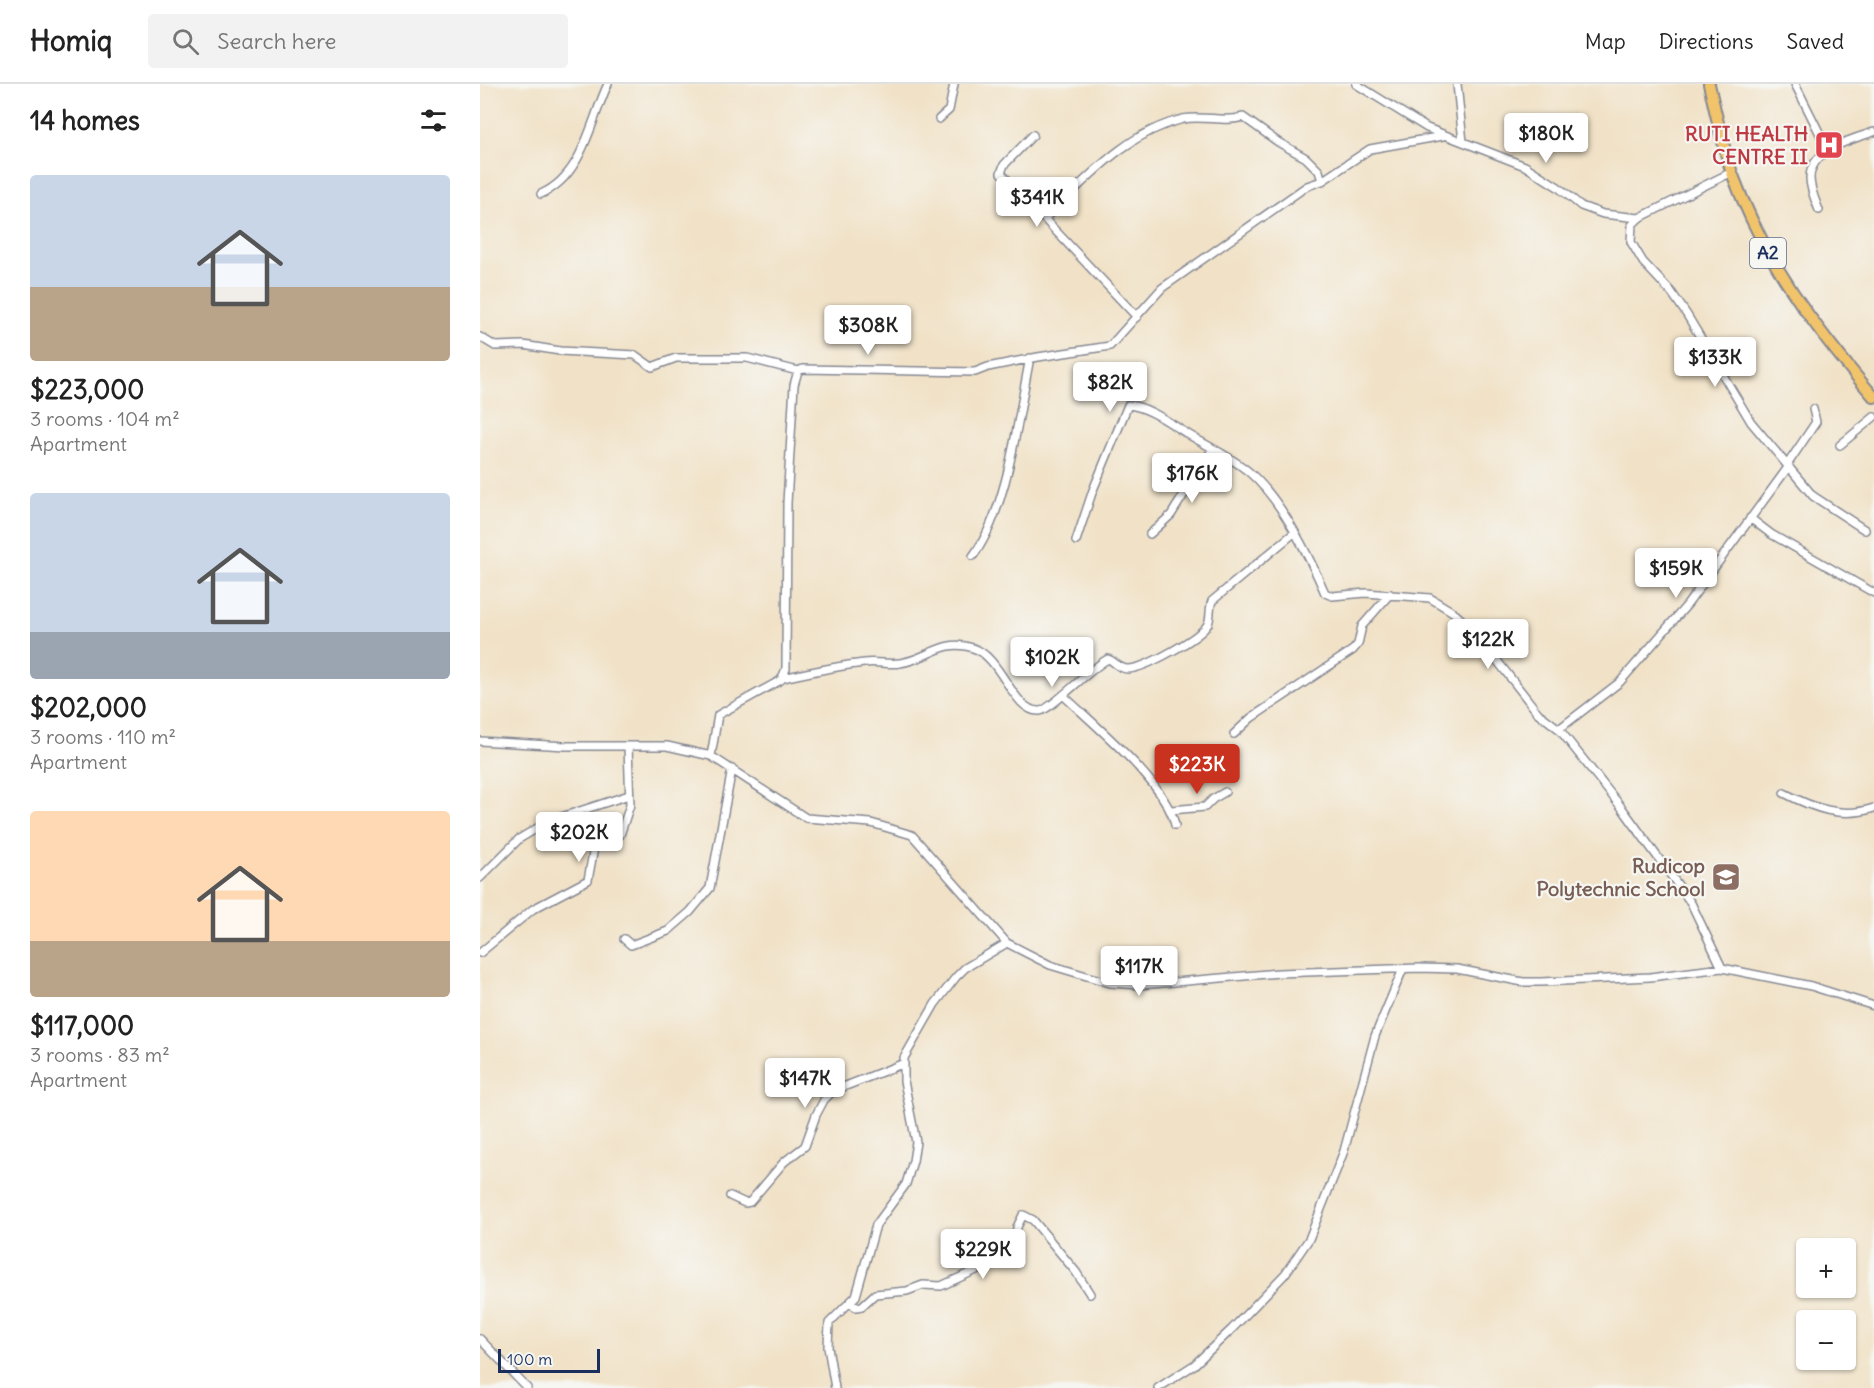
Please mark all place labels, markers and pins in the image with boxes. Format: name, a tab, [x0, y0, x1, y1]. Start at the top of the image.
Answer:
pin: $180K	[1504, 113, 1588, 164]
place label: RUTI HEALTH CENTRE II	[1685, 121, 1808, 169]
hospital icon: RUTI HEALTH CENTRE II	[1813, 129, 1845, 161]
pin: $341K	[995, 177, 1079, 228]
pin: $308K	[826, 305, 910, 356]
pin: $133K	[1673, 337, 1757, 388]
pin: $82K	[1074, 362, 1146, 413]
pin: $176K	[1150, 453, 1234, 504]
pin: $159K	[1634, 548, 1718, 599]
pin: $122K	[1446, 619, 1530, 670]
pin: $102K	[1010, 637, 1094, 688]
pin: $223K	[1155, 744, 1239, 795]
pin: $202K	[537, 812, 621, 863]
place label: Rudicop Polytechnic School	[1537, 853, 1705, 901]
school or university icon: Rudicop Polytechnic School	[1710, 861, 1742, 893]
pin: $117K	[1097, 946, 1181, 997]
pin: $147K	[763, 1058, 847, 1109]
pin: $229K	[941, 1229, 1025, 1280]

